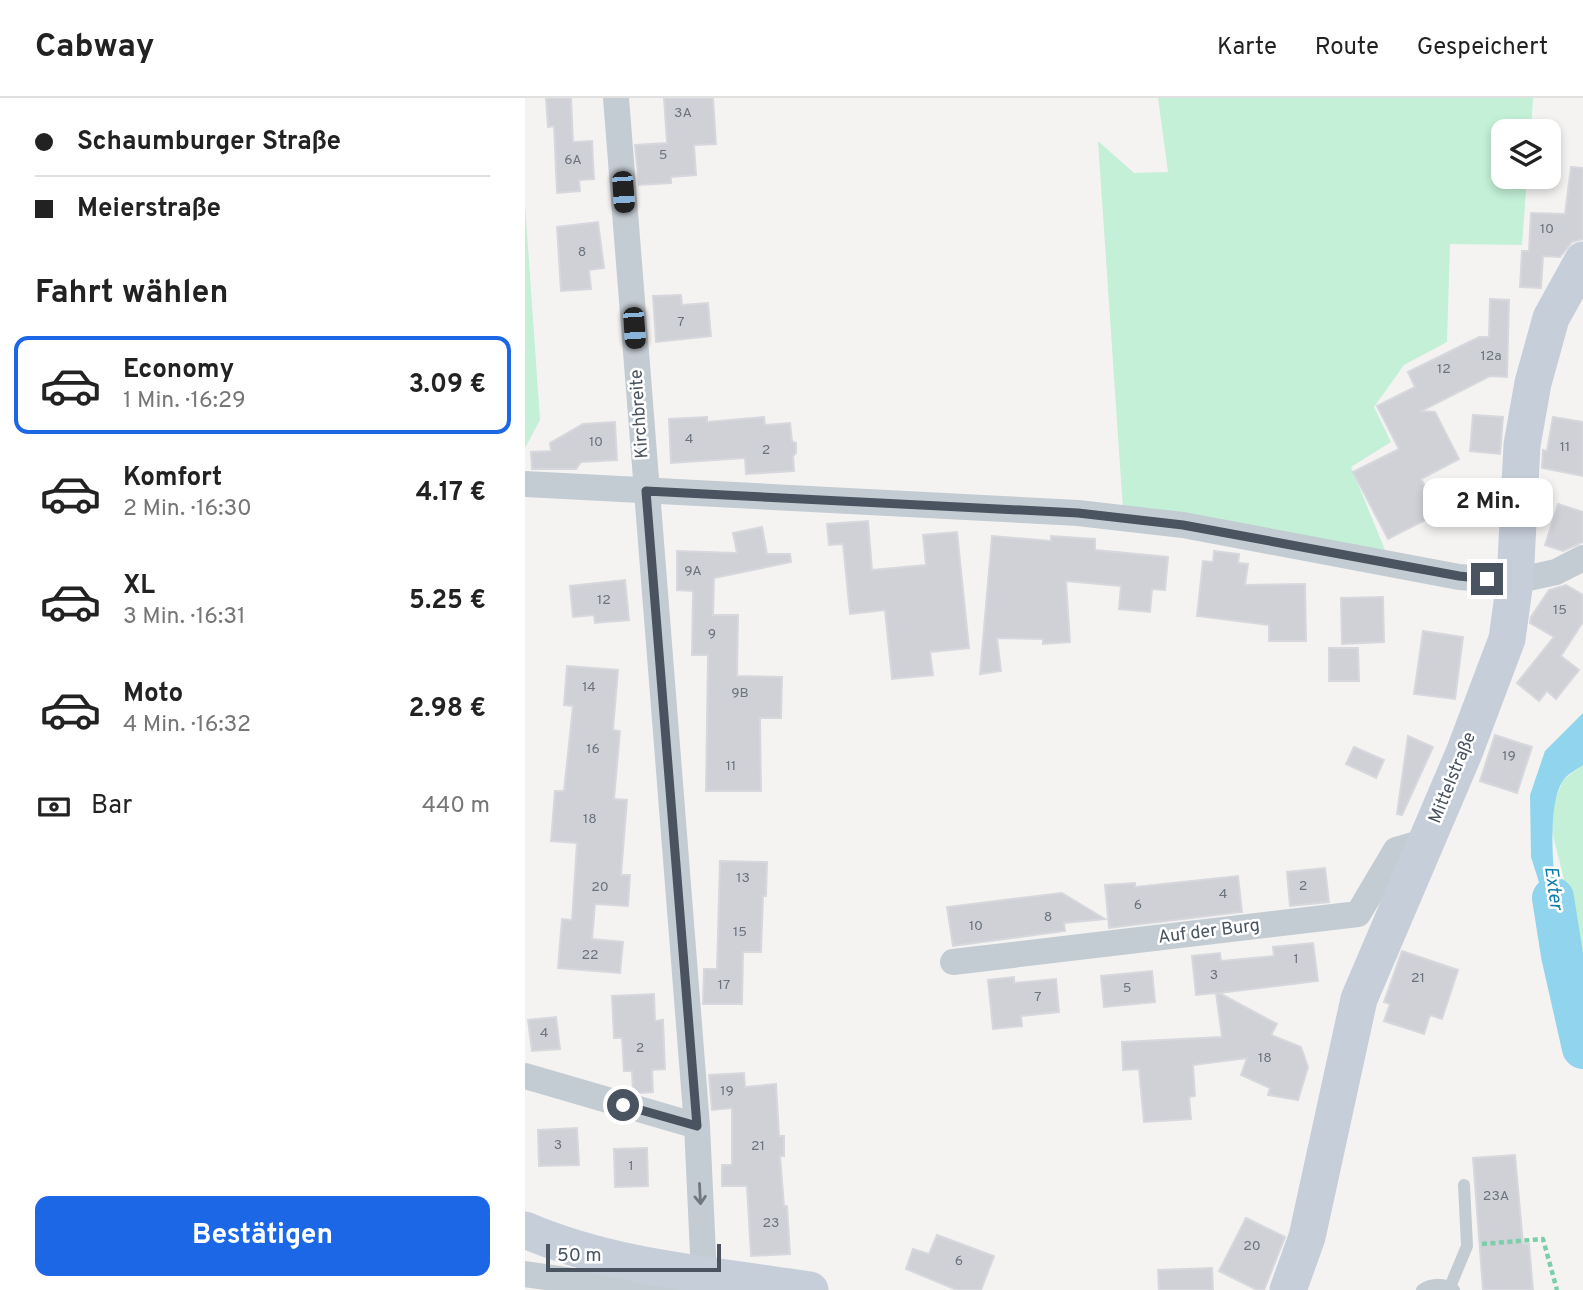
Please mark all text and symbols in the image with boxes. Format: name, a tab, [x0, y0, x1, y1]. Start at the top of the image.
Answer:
text: Cabway	[35, 27, 154, 69]
text: Karte	[1217, 33, 1277, 63]
text: Route	[1315, 33, 1379, 63]
text: Gespeichert	[1417, 33, 1548, 63]
house number: 3A	[674, 105, 692, 122]
map controls	[1491, 119, 1561, 189]
button: layers	[1491, 119, 1561, 189]
text: Schaumburger Straße	[77, 126, 341, 159]
house number: 5	[659, 147, 667, 164]
house number: 6A	[564, 152, 582, 169]
car	[612, 170, 635, 214]
text: Meierstraße	[77, 193, 221, 226]
house number: 10	[1540, 221, 1554, 238]
house number: 8	[578, 244, 586, 261]
text: Fahrt wählen	[35, 274, 228, 314]
car	[623, 306, 646, 350]
house number: 7	[677, 314, 685, 331]
house number: 12a	[1480, 348, 1502, 365]
icon: car	[39, 354, 102, 417]
text: Economy	[123, 354, 234, 387]
house number: 12	[1437, 361, 1451, 378]
text: 3.09 €	[409, 369, 486, 402]
street label: Kirchbreite	[625, 369, 655, 459]
text: 1 Min. · 16:29	[123, 387, 246, 416]
house number: 4	[685, 431, 693, 448]
house number: 10	[589, 434, 603, 451]
house number: 11	[1560, 439, 1570, 456]
house number: 2	[762, 442, 770, 459]
icon: car	[39, 462, 102, 525]
text: Komfort	[123, 462, 222, 495]
text: 4.17 €	[416, 477, 486, 510]
callout: 2 Min.	[1422, 477, 1552, 526]
text: 2 Min.	[1456, 488, 1520, 517]
text: 2 Min. · 16:30	[123, 495, 252, 524]
house number: 9A	[684, 563, 702, 580]
route end	[1471, 563, 1503, 595]
icon: car	[39, 570, 102, 633]
text: XL	[123, 570, 155, 603]
text: 5.25 €	[409, 585, 486, 618]
house number: 12	[597, 592, 611, 609]
house number: 15	[1553, 602, 1567, 619]
text: 3 Min. · 16:31	[123, 603, 246, 632]
house number: 9	[708, 626, 716, 643]
icon: car	[39, 678, 102, 741]
text: Moto	[123, 678, 183, 711]
house number: 14	[582, 679, 596, 696]
house number: 9B	[731, 685, 749, 702]
text: 2.98 €	[408, 693, 486, 726]
text: 4 Min. · 16:32	[123, 711, 251, 740]
street label: Mittelstraße	[1424, 729, 1482, 827]
house number: 16	[586, 741, 600, 758]
house number: 19	[1502, 748, 1516, 765]
house number: 11	[726, 758, 736, 775]
icon: cash	[35, 788, 73, 826]
text: Bar	[91, 790, 132, 823]
text: 440 m	[422, 792, 490, 821]
house number: 18	[583, 811, 597, 828]
water label: Exter	[1538, 865, 1568, 913]
house number: 13	[736, 870, 750, 887]
house number: 2	[1299, 878, 1307, 895]
house number: 20	[591, 879, 609, 896]
house number: 4	[1219, 886, 1227, 903]
house number: 6	[1134, 897, 1142, 914]
house number: 8	[1044, 909, 1052, 926]
street label: Auf der Burg	[1157, 914, 1261, 950]
house number: 10	[969, 918, 983, 935]
house number: 15	[733, 924, 747, 941]
house number: 22	[581, 947, 599, 964]
house number: 1	[1293, 951, 1299, 968]
house number: 3	[1210, 967, 1218, 984]
house number: 21	[1411, 970, 1425, 987]
house number: 17	[718, 977, 730, 994]
house number: 5	[1123, 980, 1131, 997]
house number: 7	[1034, 989, 1042, 1006]
house number: 4	[540, 1025, 548, 1042]
house number: 2	[636, 1040, 644, 1057]
house number: 18	[1258, 1050, 1272, 1067]
house number: 19	[720, 1083, 734, 1100]
route start	[607, 1089, 639, 1121]
house number: 3	[554, 1137, 562, 1154]
house number: 21	[751, 1138, 765, 1155]
house number: 1	[628, 1158, 634, 1175]
one-way arrow	[693, 1183, 706, 1206]
house number: 23A	[1483, 1188, 1509, 1205]
button: Bestätigen	[35, 1196, 490, 1276]
house number: 23	[763, 1215, 780, 1232]
house number: 20	[1243, 1238, 1261, 1255]
scale bar	[546, 1241, 721, 1273]
text: 50 m	[557, 1244, 602, 1268]
house number: 6	[955, 1253, 963, 1270]

